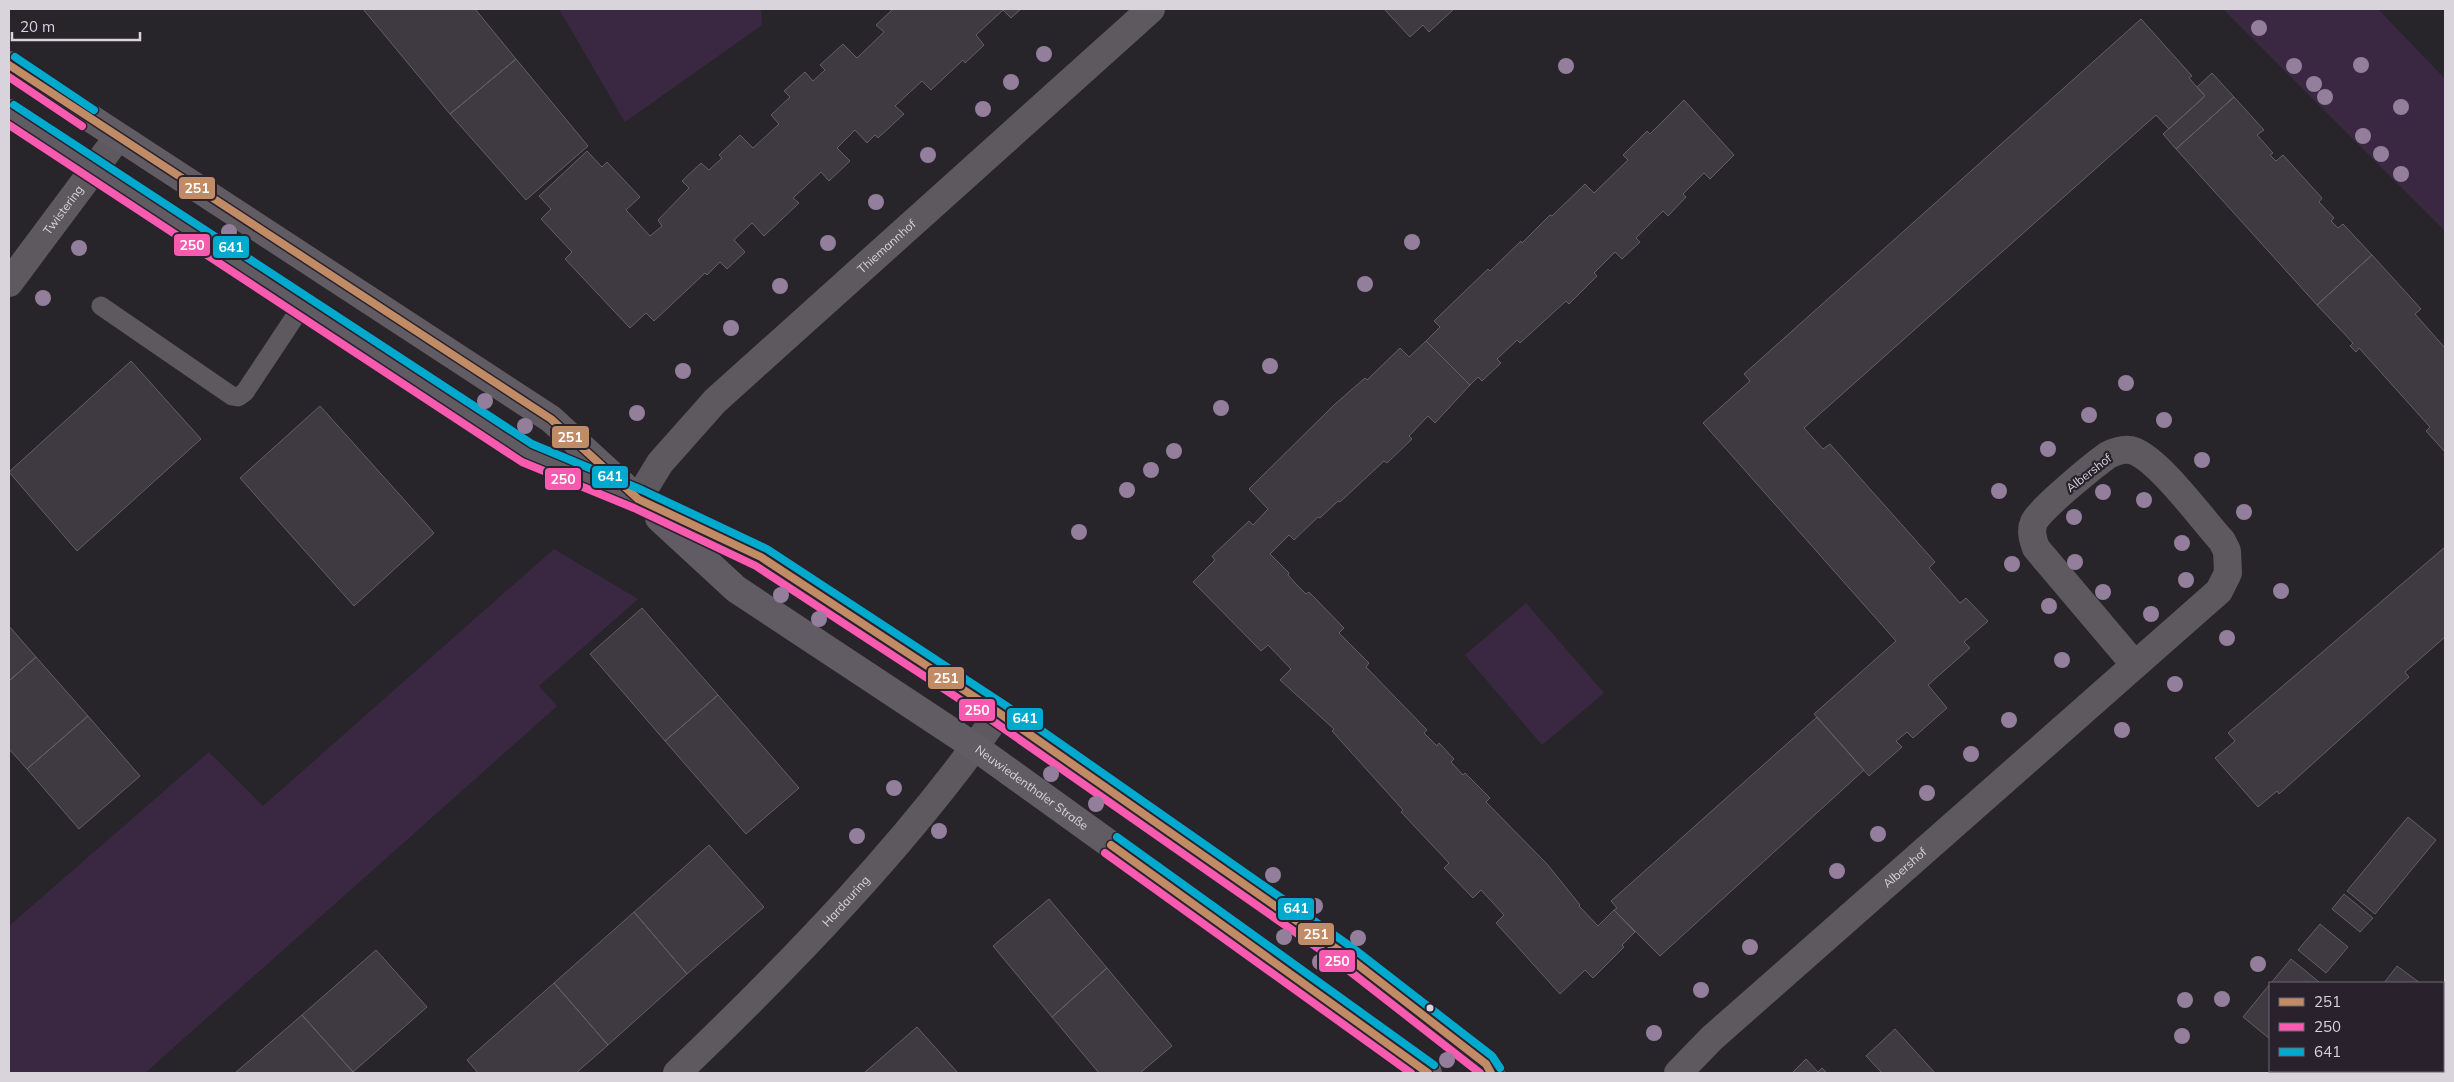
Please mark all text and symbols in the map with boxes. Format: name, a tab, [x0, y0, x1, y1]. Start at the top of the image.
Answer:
scale bar	[12, 10, 140, 42]
text: 20 m	[20, 17, 55, 36]
line badge: 251	[178, 176, 216, 200]
text: 251	[184, 179, 210, 197]
street label: Twistering	[40, 182, 86, 237]
street label: Thiemannhof	[854, 215, 919, 276]
line badge: 250	[173, 233, 211, 257]
line badge: 641	[212, 235, 250, 259]
text: 250	[179, 236, 205, 254]
text: 641	[218, 238, 244, 256]
line badge: 251	[551, 425, 590, 449]
text: 251	[557, 428, 583, 446]
street label: Albershof	[2063, 450, 2115, 495]
line badge: 641	[591, 465, 629, 489]
line badge: 250	[544, 467, 582, 491]
text: 641	[597, 467, 623, 485]
text: 250	[550, 470, 576, 488]
line badge: 251	[927, 666, 965, 690]
text: 251	[933, 669, 959, 687]
line badge: 250	[958, 698, 996, 722]
text: 250	[964, 701, 990, 719]
line badge: 641	[1006, 707, 1044, 731]
text: 641	[1012, 709, 1038, 727]
street label: Neuwiedenthaler Straße	[972, 742, 1091, 833]
street label: Albershof	[1880, 844, 1930, 891]
street label: Hardauring	[819, 872, 873, 930]
line badge: 641	[1277, 897, 1315, 921]
text: 641	[1283, 899, 1309, 917]
line badge: 251	[1297, 922, 1335, 946]
text: 251	[1303, 925, 1329, 943]
line badge: 250	[1318, 949, 1356, 973]
text: 250	[1324, 952, 1350, 970]
legend	[2269, 982, 2444, 1072]
text: 251	[2314, 992, 2341, 1011]
unlabelled marker	[1425, 1003, 1435, 1013]
text: 250	[2314, 1017, 2341, 1036]
text: 641	[2314, 1042, 2341, 1061]

